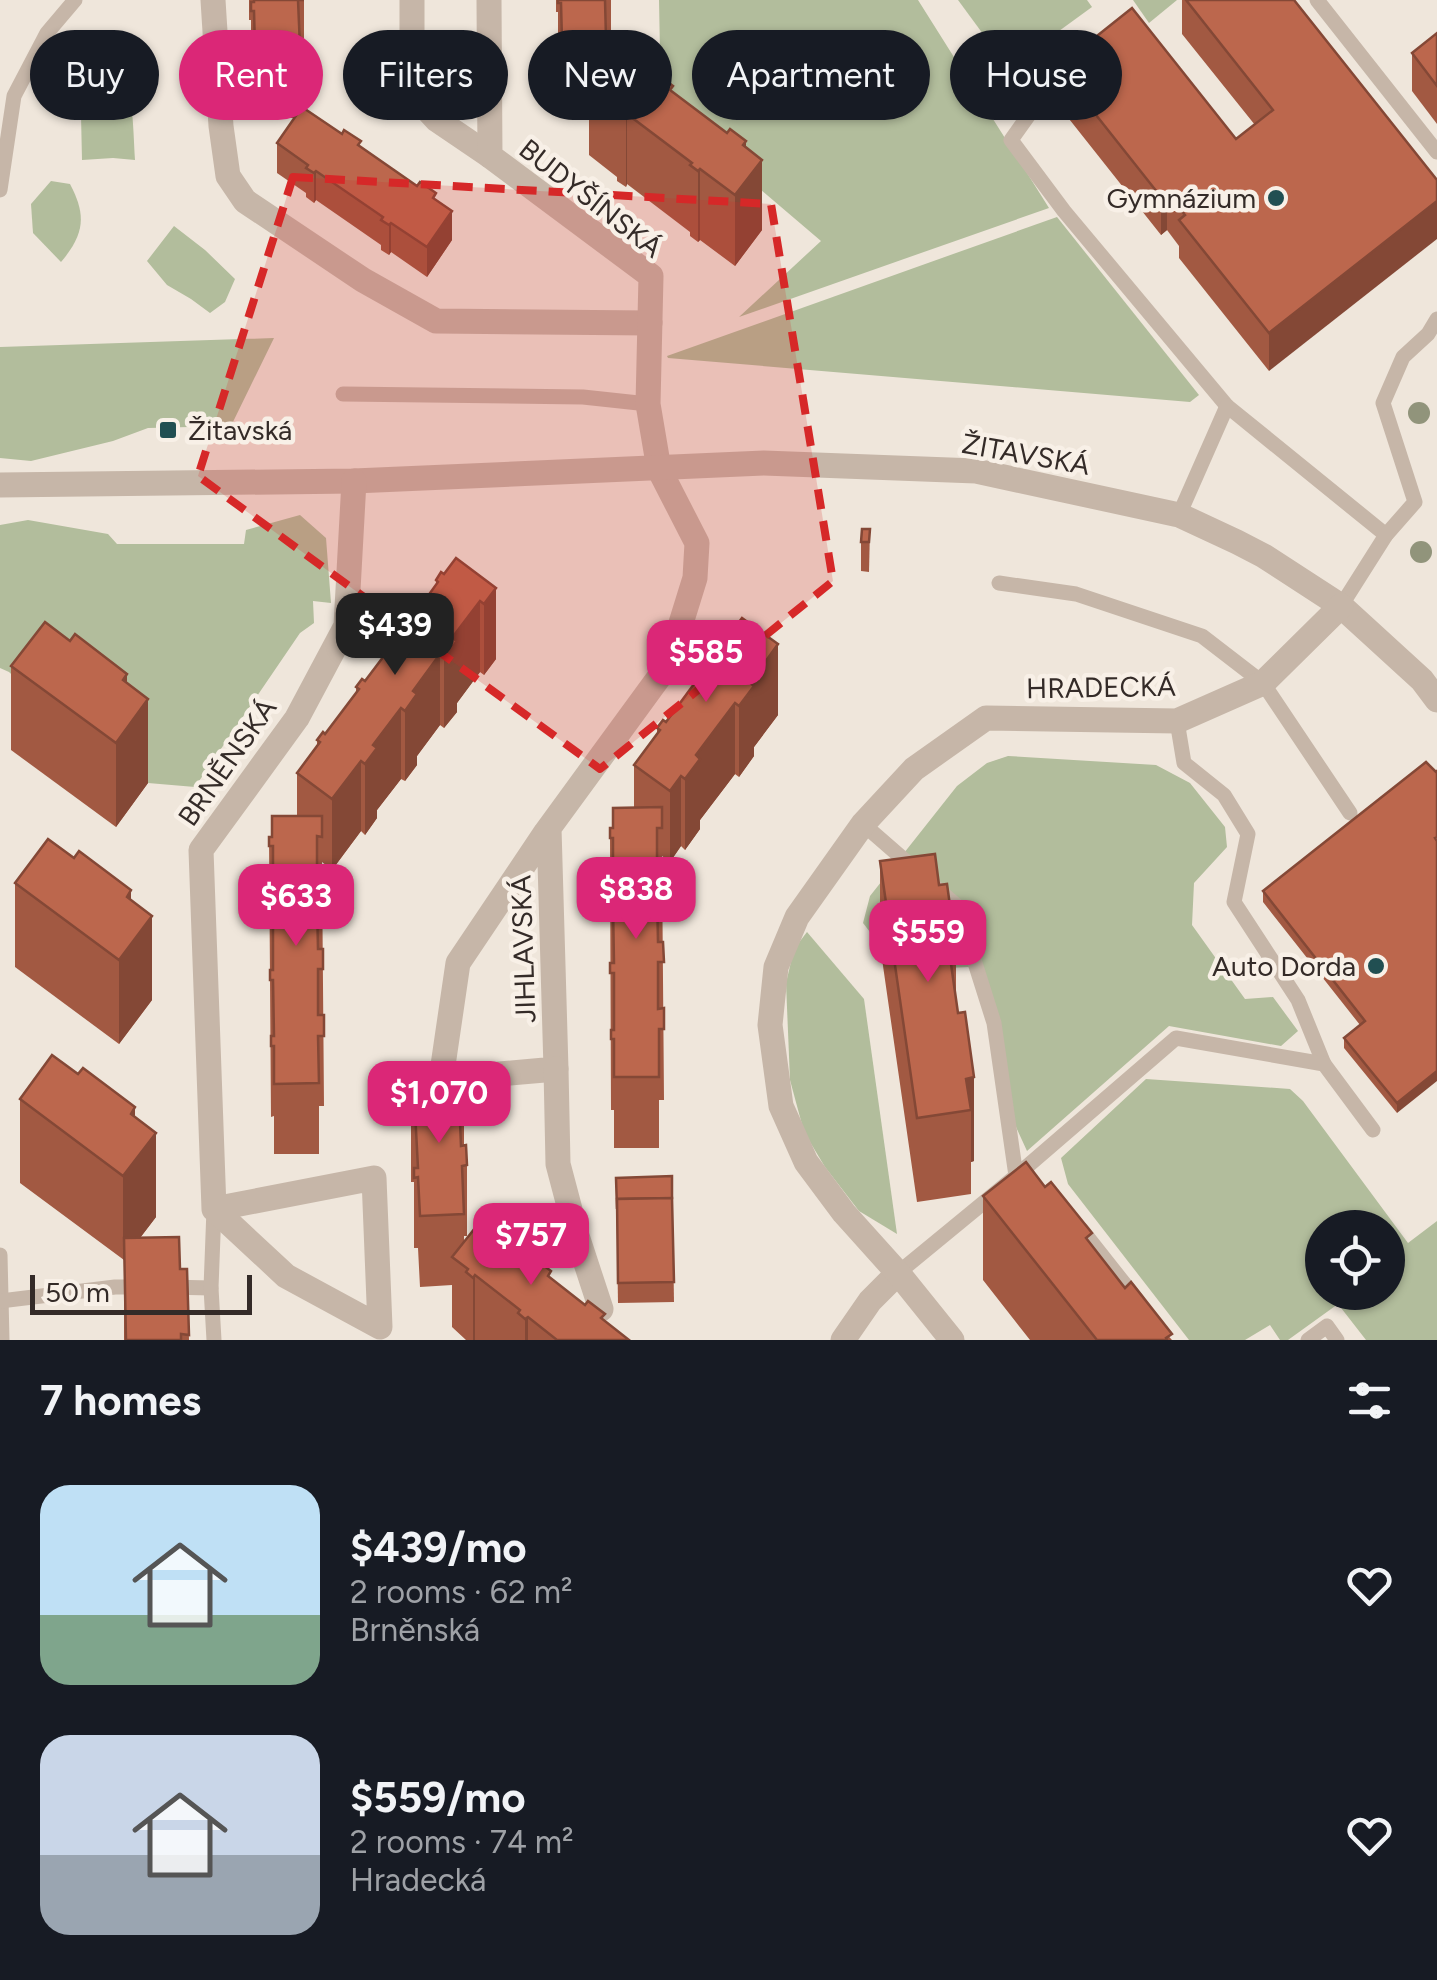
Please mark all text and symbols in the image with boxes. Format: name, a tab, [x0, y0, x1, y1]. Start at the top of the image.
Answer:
chip: Buy	[30, 30, 159, 120]
chip: Rent	[179, 30, 323, 120]
chip: Filters	[343, 30, 508, 120]
chip: New	[528, 30, 672, 120]
chip: Apartment	[692, 30, 930, 120]
chip: House	[950, 30, 1122, 120]
street label: BUDYŠÍNSKÁ	[513, 131, 669, 265]
place label: Gymnázium	[1107, 181, 1256, 215]
marker: Gymnázium	[1265, 187, 1287, 209]
place label: Žitavská	[188, 413, 292, 447]
marker: Žitavská	[157, 419, 179, 441]
street label: ŽITAVSKÁ	[959, 426, 1093, 482]
pin: $439	[336, 593, 454, 678]
text: $439	[358, 606, 432, 644]
pin: $585	[647, 620, 765, 705]
text: $585	[669, 633, 743, 671]
street label: HRADECKÁ	[1026, 669, 1176, 705]
street label: BRNĚNSKÁ	[171, 692, 283, 832]
pin: $838	[577, 857, 695, 942]
pin: $633	[237, 864, 355, 949]
text: $838	[599, 870, 673, 908]
street label: JIHLAVSKÁ	[503, 874, 543, 1024]
text: $633	[260, 877, 332, 915]
pin: $559	[869, 900, 987, 985]
text: $559	[891, 913, 965, 951]
place label: Auto Dorda	[1212, 949, 1356, 983]
marker: Auto Dorda	[1365, 955, 1387, 977]
pin: $1,070	[358, 1061, 520, 1146]
text: $1,070	[390, 1074, 488, 1112]
pin: $757	[472, 1203, 590, 1288]
map controls	[1305, 1210, 1405, 1310]
button: locate	[1305, 1210, 1405, 1310]
text: $757	[495, 1216, 567, 1254]
scale bar	[30, 1270, 252, 1314]
text: 50 m	[45, 1275, 110, 1309]
icon: filters	[1342, 1373, 1397, 1428]
text: 7 homes	[40, 1375, 201, 1426]
text: $439/mo	[350, 1522, 527, 1573]
icon: home	[120, 1525, 240, 1645]
icon: heart	[1342, 1558, 1397, 1613]
text: 2 rooms · 62 m²	[350, 1573, 573, 1611]
text: Brněnská	[350, 1611, 480, 1649]
text: $559/mo	[350, 1772, 526, 1823]
icon: home	[120, 1775, 240, 1895]
icon: heart	[1342, 1808, 1397, 1863]
text: 2 rooms · 74 m²	[350, 1823, 574, 1861]
text: Hradecká	[350, 1861, 486, 1899]

